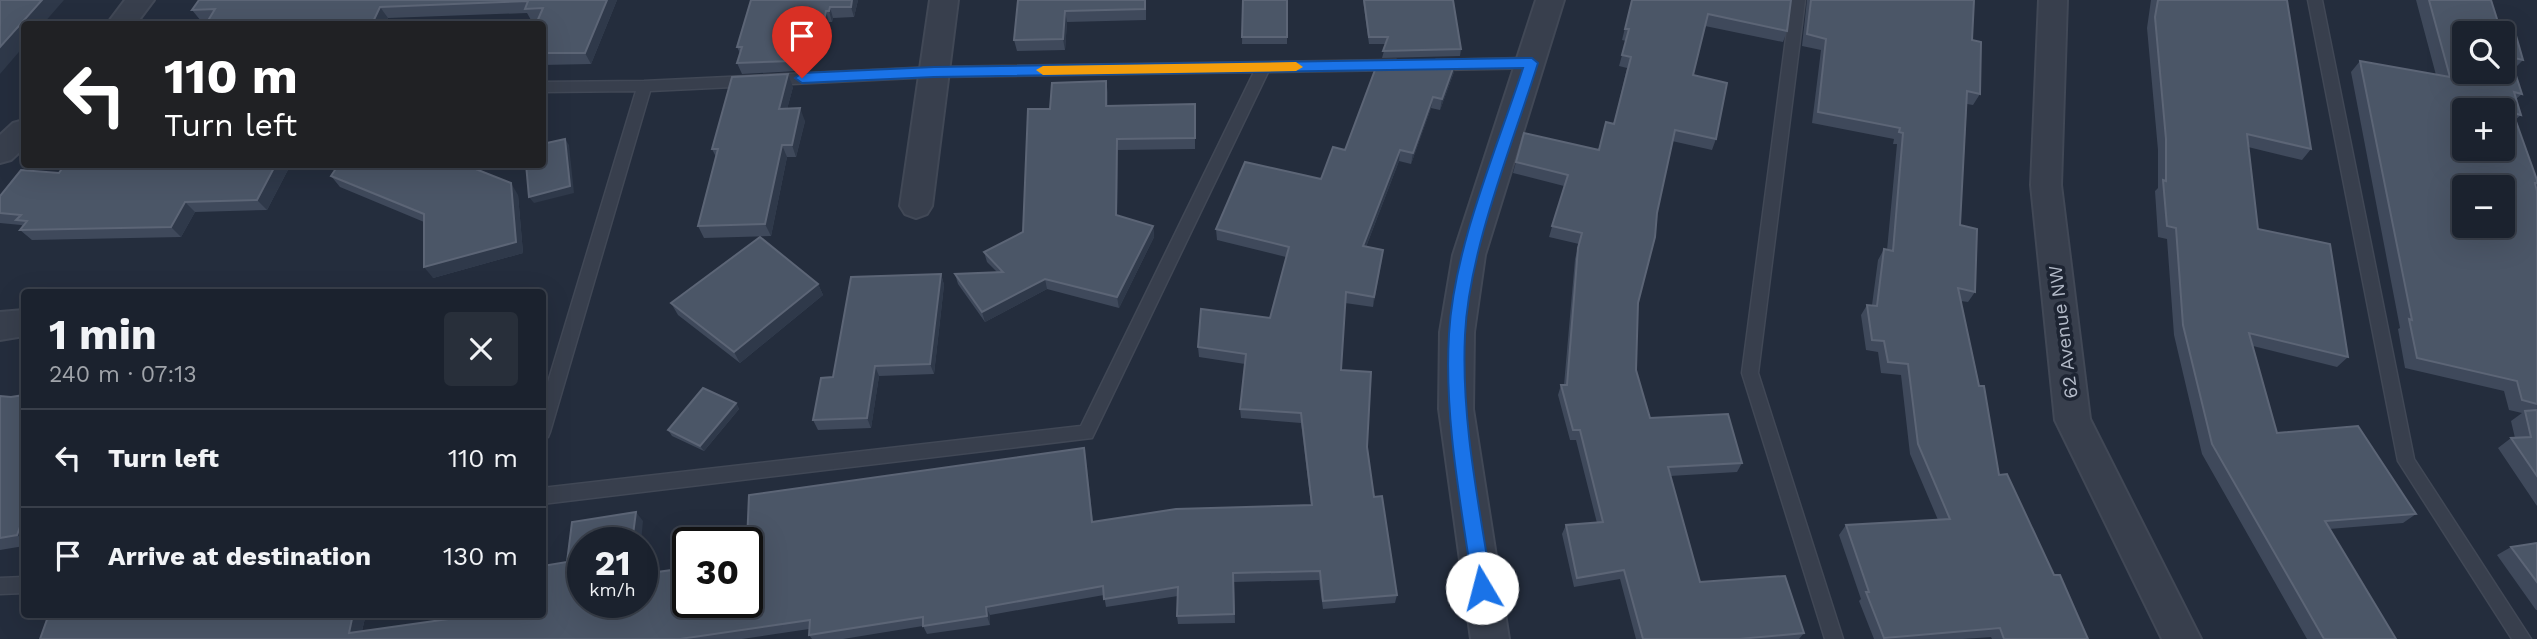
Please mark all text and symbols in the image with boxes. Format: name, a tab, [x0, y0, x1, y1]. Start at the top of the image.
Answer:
pin	[772, 6, 832, 78]
icon: arrive	[783, 17, 821, 55]
map controls	[2452, 21, 2515, 238]
button: search	[2452, 21, 2515, 84]
text: 110 m	[164, 47, 298, 105]
icon: left	[49, 49, 140, 140]
button: +	[2452, 98, 2515, 161]
text: Turn left	[164, 106, 297, 144]
button: −	[2452, 175, 2515, 238]
street label: 62 Avenue NW	[2043, 264, 2083, 400]
text: 1 min	[49, 310, 157, 359]
button: close	[444, 312, 518, 386]
text: 240 m · 07:13	[49, 361, 197, 388]
icon: left	[49, 439, 87, 477]
text: Turn left	[108, 443, 219, 473]
text: 110 m	[448, 443, 518, 473]
speed limit sign: 30	[672, 527, 763, 618]
icon: arrive	[49, 537, 87, 575]
text: Arrive at destination	[108, 541, 371, 571]
text: 130 m	[443, 541, 518, 571]
text: 21	[595, 542, 630, 584]
position arrow	[1445, 551, 1519, 625]
text: km/h	[589, 579, 636, 600]

